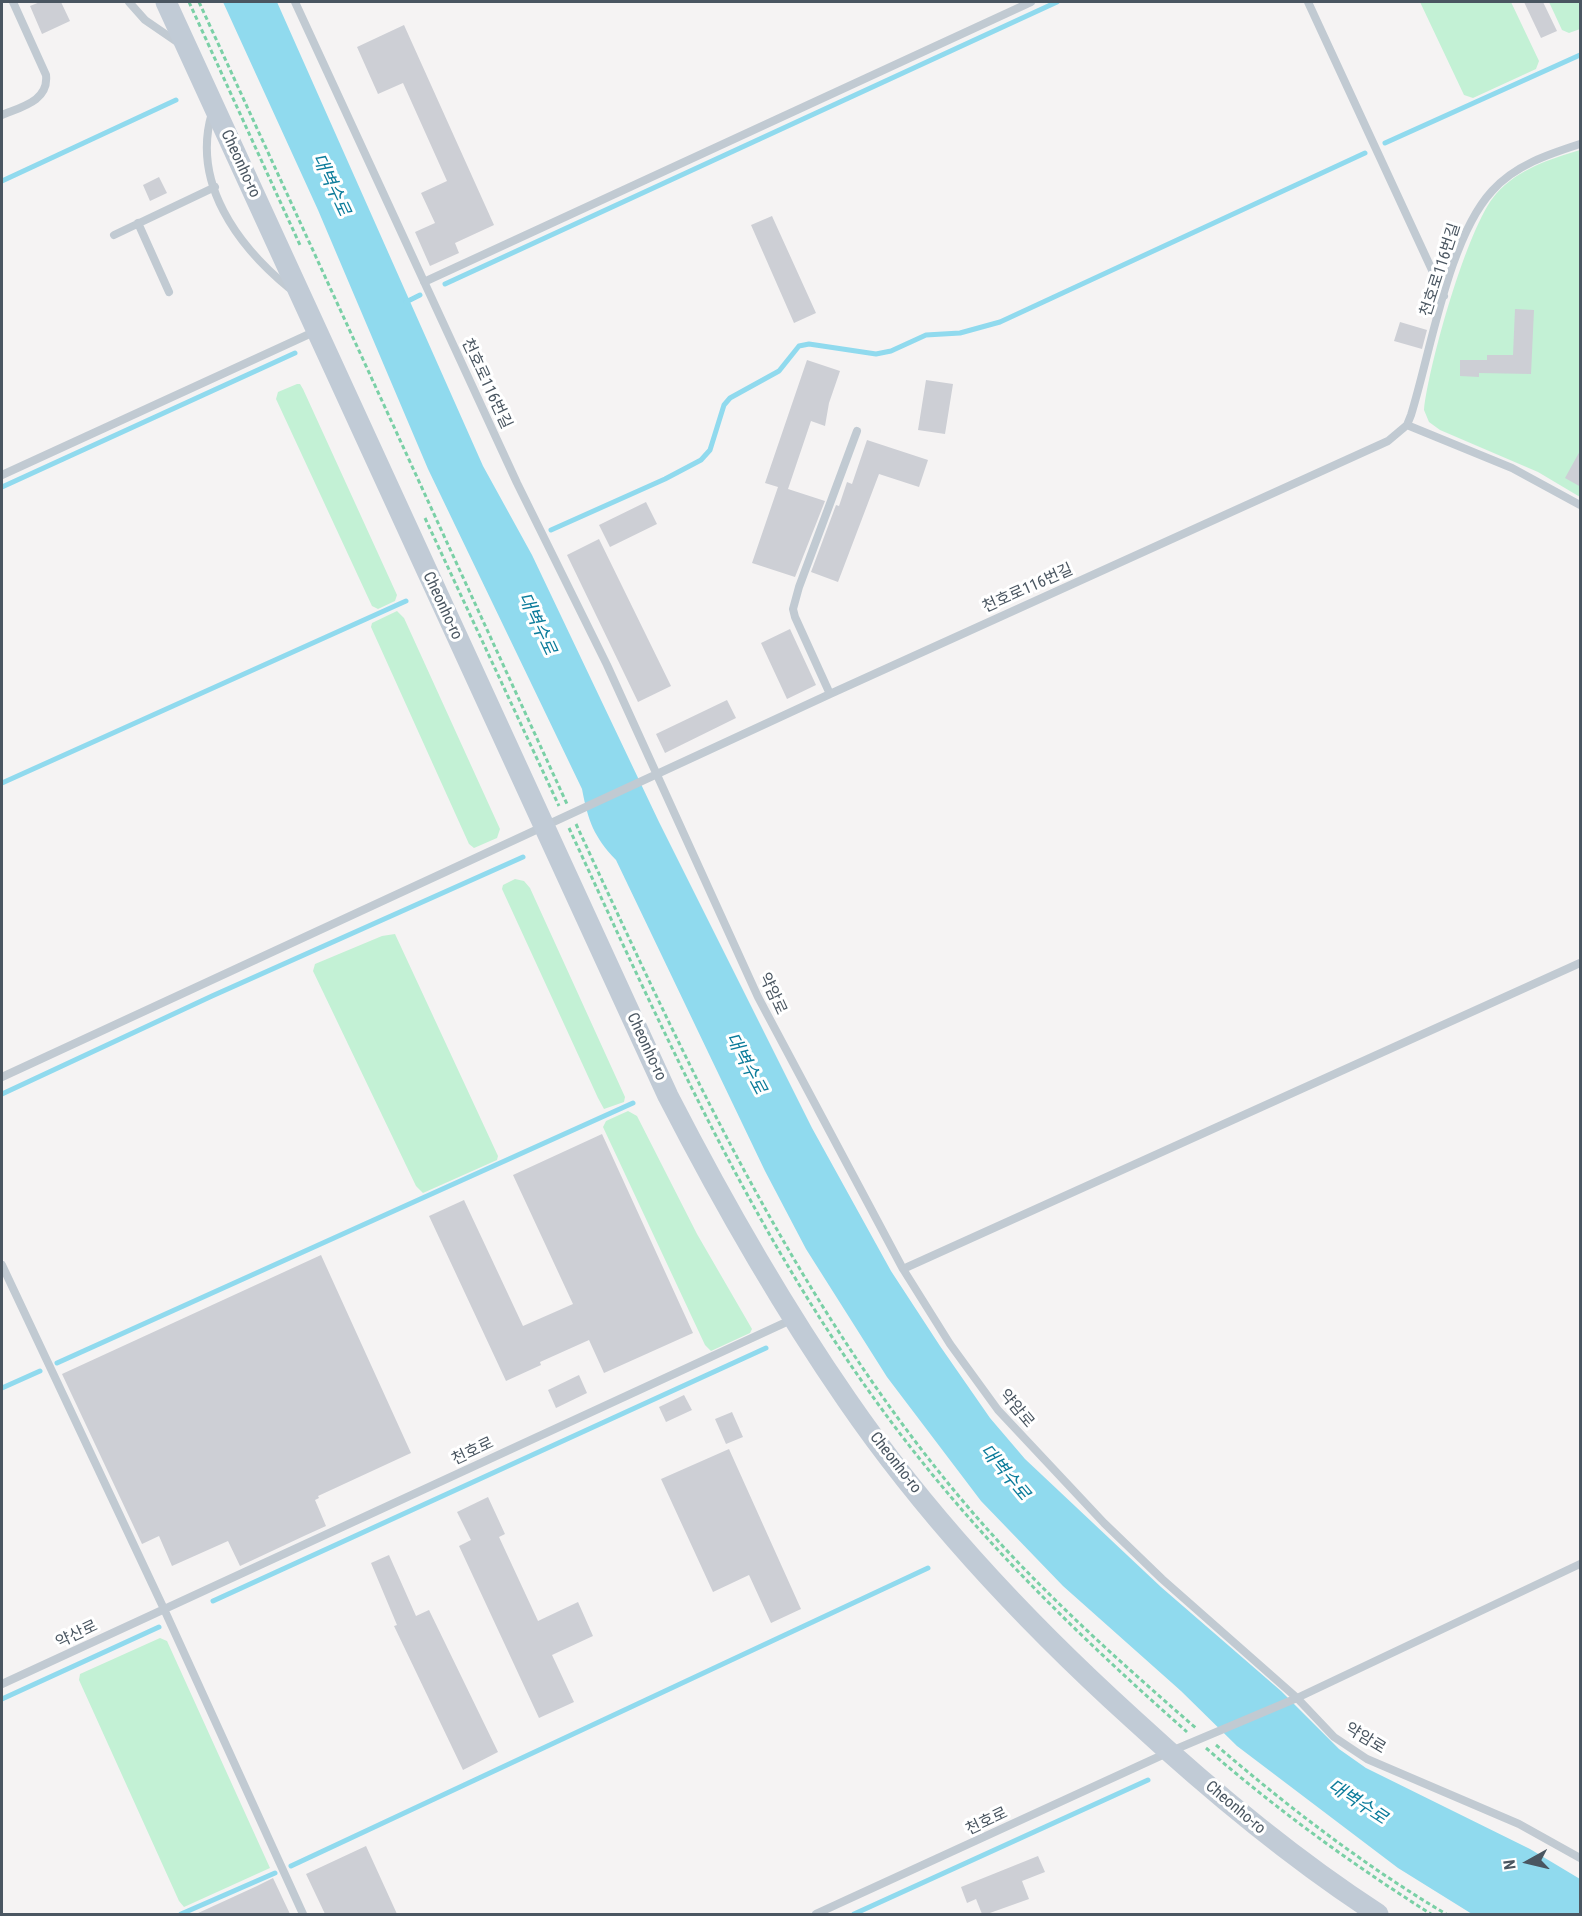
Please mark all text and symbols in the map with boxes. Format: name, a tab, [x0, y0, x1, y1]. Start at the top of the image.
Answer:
street label: Cheonho-ro	[216, 127, 264, 201]
water label: 대벽수로	[306, 150, 354, 220]
street label: 천호로116번길	[1417, 221, 1465, 319]
street label: 천호로116번길	[457, 336, 515, 432]
street label: 천호로116번길	[980, 560, 1076, 618]
street label: Cheonho-ro	[418, 569, 466, 643]
water label: 대벽수로	[512, 589, 560, 659]
street label: 약암로	[754, 970, 790, 1018]
street label: Cheonho-ro	[622, 1010, 670, 1084]
water label: 대벽수로	[720, 1030, 770, 1098]
street label: 약암로	[994, 1386, 1038, 1432]
street label: Cheonho-ro	[865, 1429, 925, 1497]
street label: 천호로	[449, 1434, 497, 1470]
water label: 대벽수로	[974, 1441, 1034, 1505]
street label: 약산로	[53, 1617, 101, 1653]
street label: 약암로	[1341, 1719, 1389, 1759]
water label: 대벽수로	[1323, 1776, 1391, 1830]
street label: Cheonho-ro	[1201, 1777, 1269, 1839]
street label: 천호로	[963, 1804, 1011, 1840]
north arrow	[1498, 1832, 1558, 1892]
text: N	[1500, 1858, 1520, 1871]

